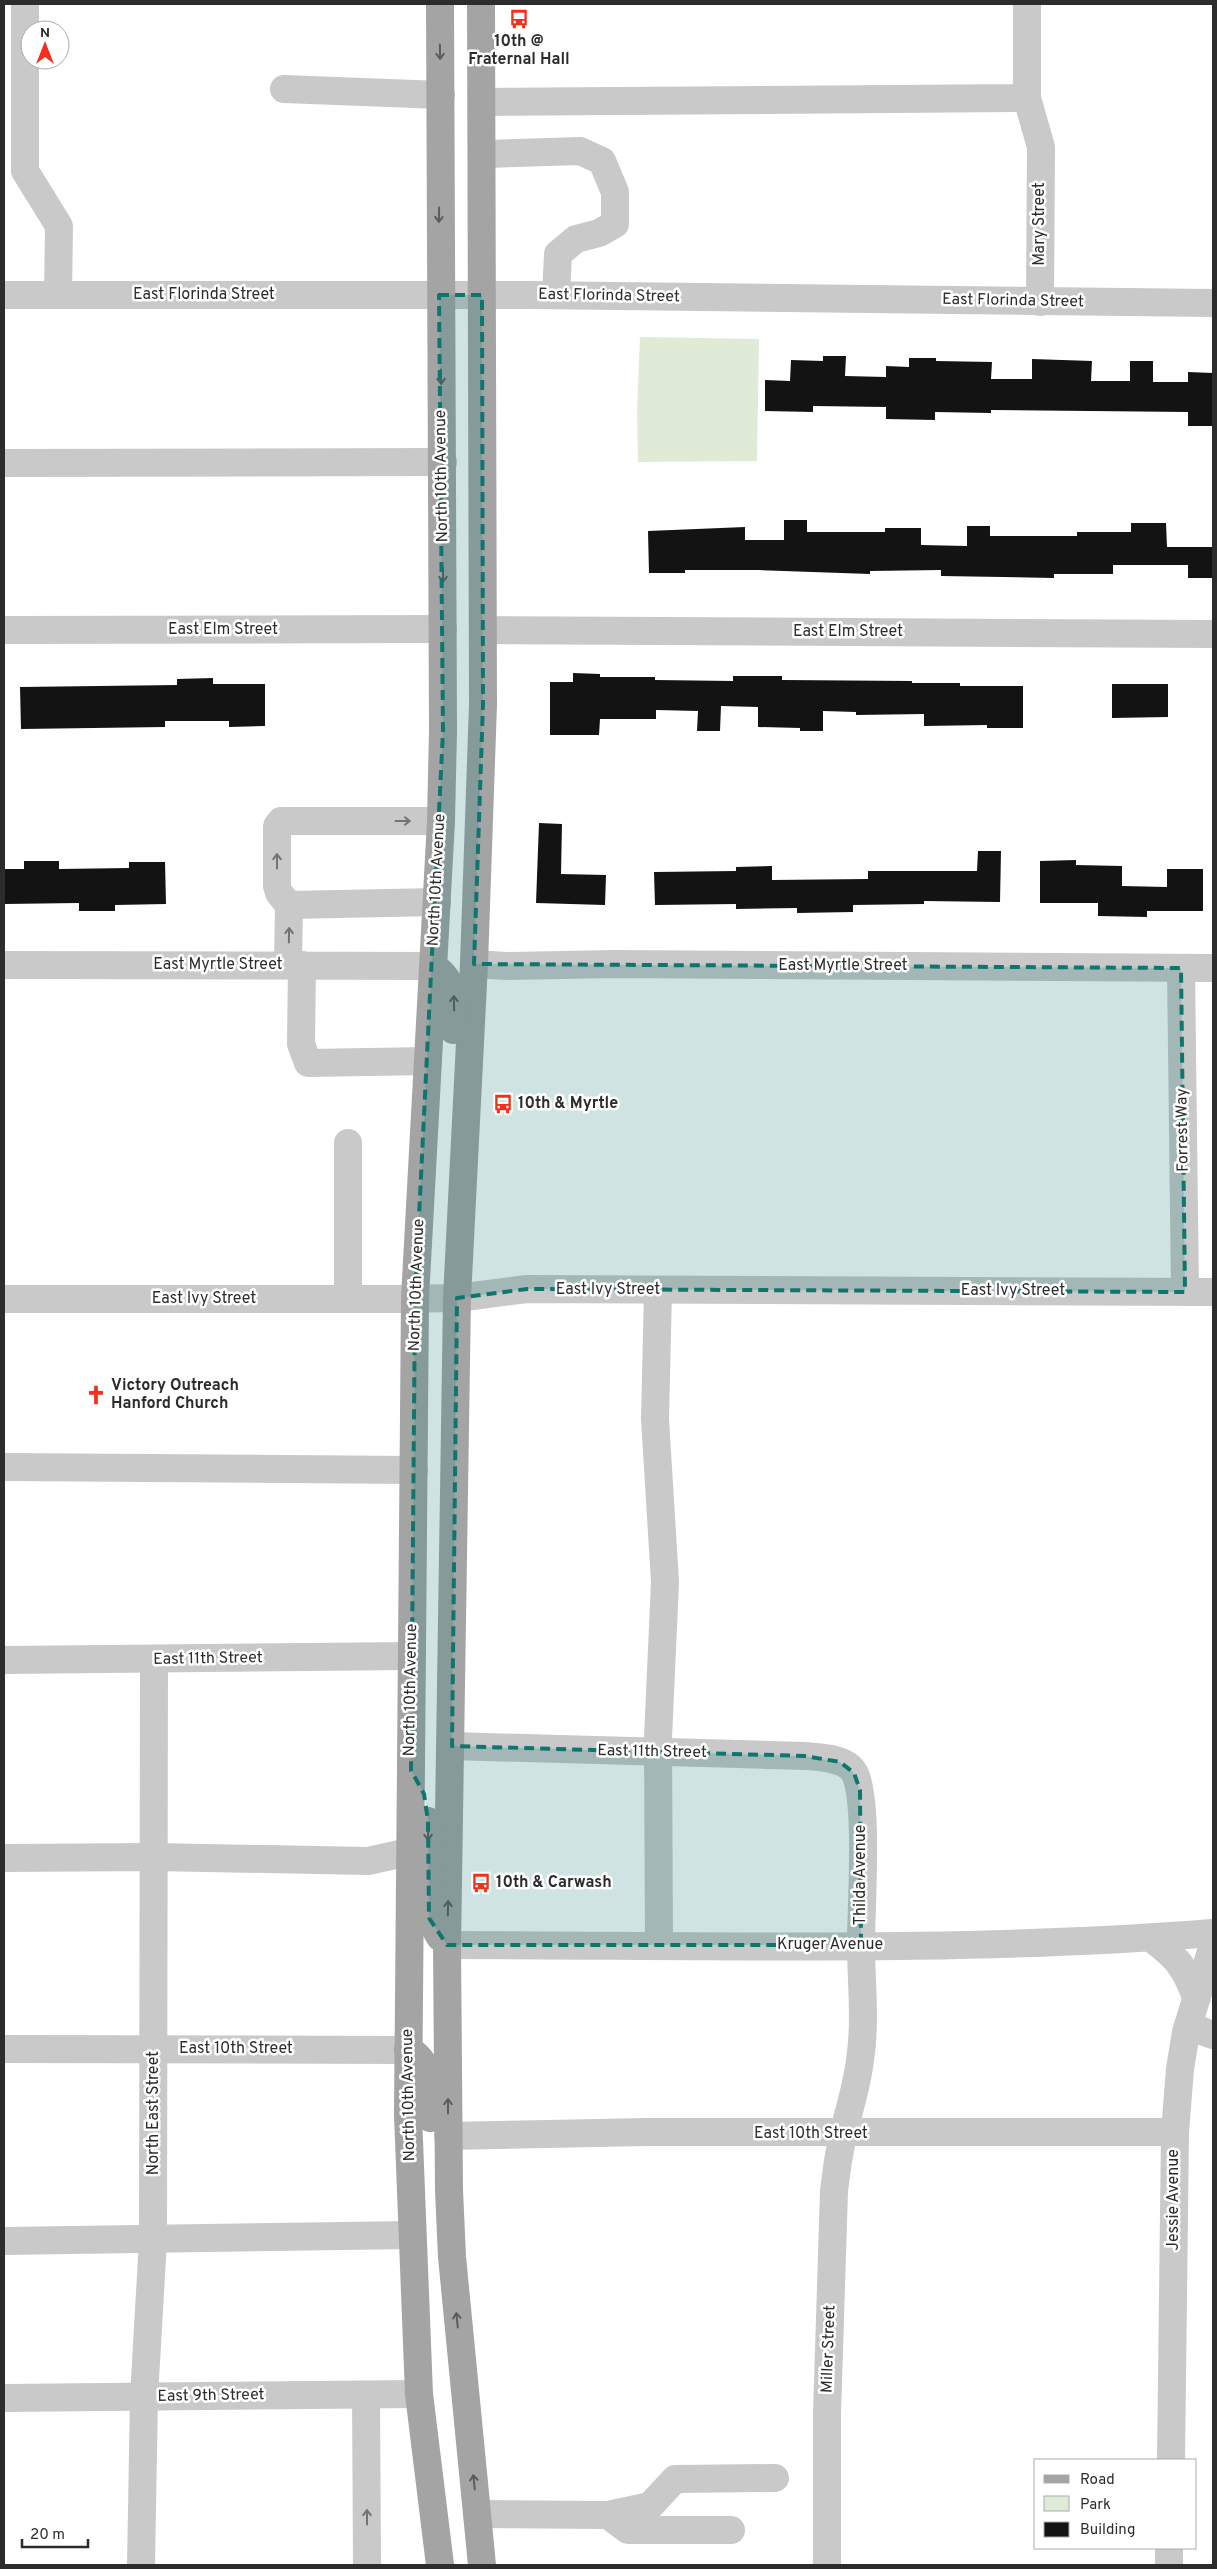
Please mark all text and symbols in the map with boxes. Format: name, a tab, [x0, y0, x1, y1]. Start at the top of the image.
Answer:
bus stop icon: 10th @ Fraternal Hall	[508, 8, 530, 30]
north arrow	[20, 20, 70, 70]
text: N	[40, 25, 50, 42]
place label: 10th @ Fraternal Hall	[468, 32, 570, 70]
one-way arrow	[435, 44, 445, 60]
street label: Mary Street	[1030, 182, 1050, 266]
one-way arrow	[434, 206, 444, 223]
street label: East Florinda Street	[133, 285, 275, 305]
street label: East Florinda Street	[538, 285, 680, 307]
street label: East Florinda Street	[942, 290, 1084, 312]
one-way arrow	[436, 369, 446, 385]
street label: North 10th Avenue	[431, 409, 453, 543]
one-way arrow	[438, 566, 448, 583]
street label: East Elm Street	[168, 620, 278, 640]
street label: East Elm Street	[793, 622, 903, 642]
street label: North 10th Avenue	[424, 813, 450, 947]
one-way arrow	[394, 816, 411, 826]
one-way arrow	[272, 853, 282, 869]
one-way arrow	[284, 927, 294, 944]
street label: East Myrtle Street	[153, 955, 283, 975]
street label: East Myrtle Street	[778, 956, 908, 976]
one-way arrow	[449, 995, 458, 1011]
street label: Forrest Way	[1172, 1088, 1194, 1172]
bus stop icon: 10th & Myrtle	[492, 1093, 514, 1115]
place label: 10th & Myrtle	[518, 1094, 618, 1114]
street label: North 10th Avenue	[405, 1218, 429, 1352]
street label: East Ivy Street	[556, 1280, 660, 1300]
street label: East Ivy Street	[961, 1281, 1065, 1301]
street label: East Ivy Street	[152, 1289, 256, 1309]
place label: Victory Outreach Hanford Church	[111, 1376, 239, 1414]
church icon: Victory Outreach Hanford Church	[85, 1384, 107, 1406]
street label: North 10th Avenue	[400, 1623, 422, 1757]
street label: East 11th Street	[153, 1648, 263, 1670]
street label: East 11th Street	[597, 1741, 707, 1763]
one-way arrow	[423, 1824, 433, 1841]
street label: Thilda Avenue	[851, 1825, 871, 1925]
bus stop icon: 10th & Carwash	[470, 1872, 492, 1894]
place label: 10th & Carwash	[496, 1873, 612, 1893]
one-way arrow	[443, 1900, 453, 1916]
street label: Kruger Avenue	[777, 1935, 883, 1955]
street label: North 10th Avenue	[398, 2028, 420, 2162]
street label: East 10th Street	[179, 2039, 293, 2059]
street label: North East Street	[144, 2051, 164, 2175]
one-way arrow	[443, 2098, 453, 2114]
street label: East 10th Street	[754, 2124, 868, 2144]
street label: Jessie Avenue	[1164, 2149, 1184, 2251]
street label: Miller Street	[817, 2305, 841, 2393]
one-way arrow	[452, 2313, 462, 2329]
street label: East 9th Street	[157, 2385, 265, 2407]
legend	[1034, 2459, 1197, 2549]
text: Road	[1080, 2471, 1115, 2490]
one-way arrow	[469, 2474, 479, 2490]
text: Park	[1080, 2496, 1111, 2515]
one-way arrow	[362, 2509, 372, 2525]
scale bar	[22, 2516, 89, 2548]
text: Building	[1080, 2521, 1135, 2540]
text: 20 m	[30, 2526, 65, 2545]

